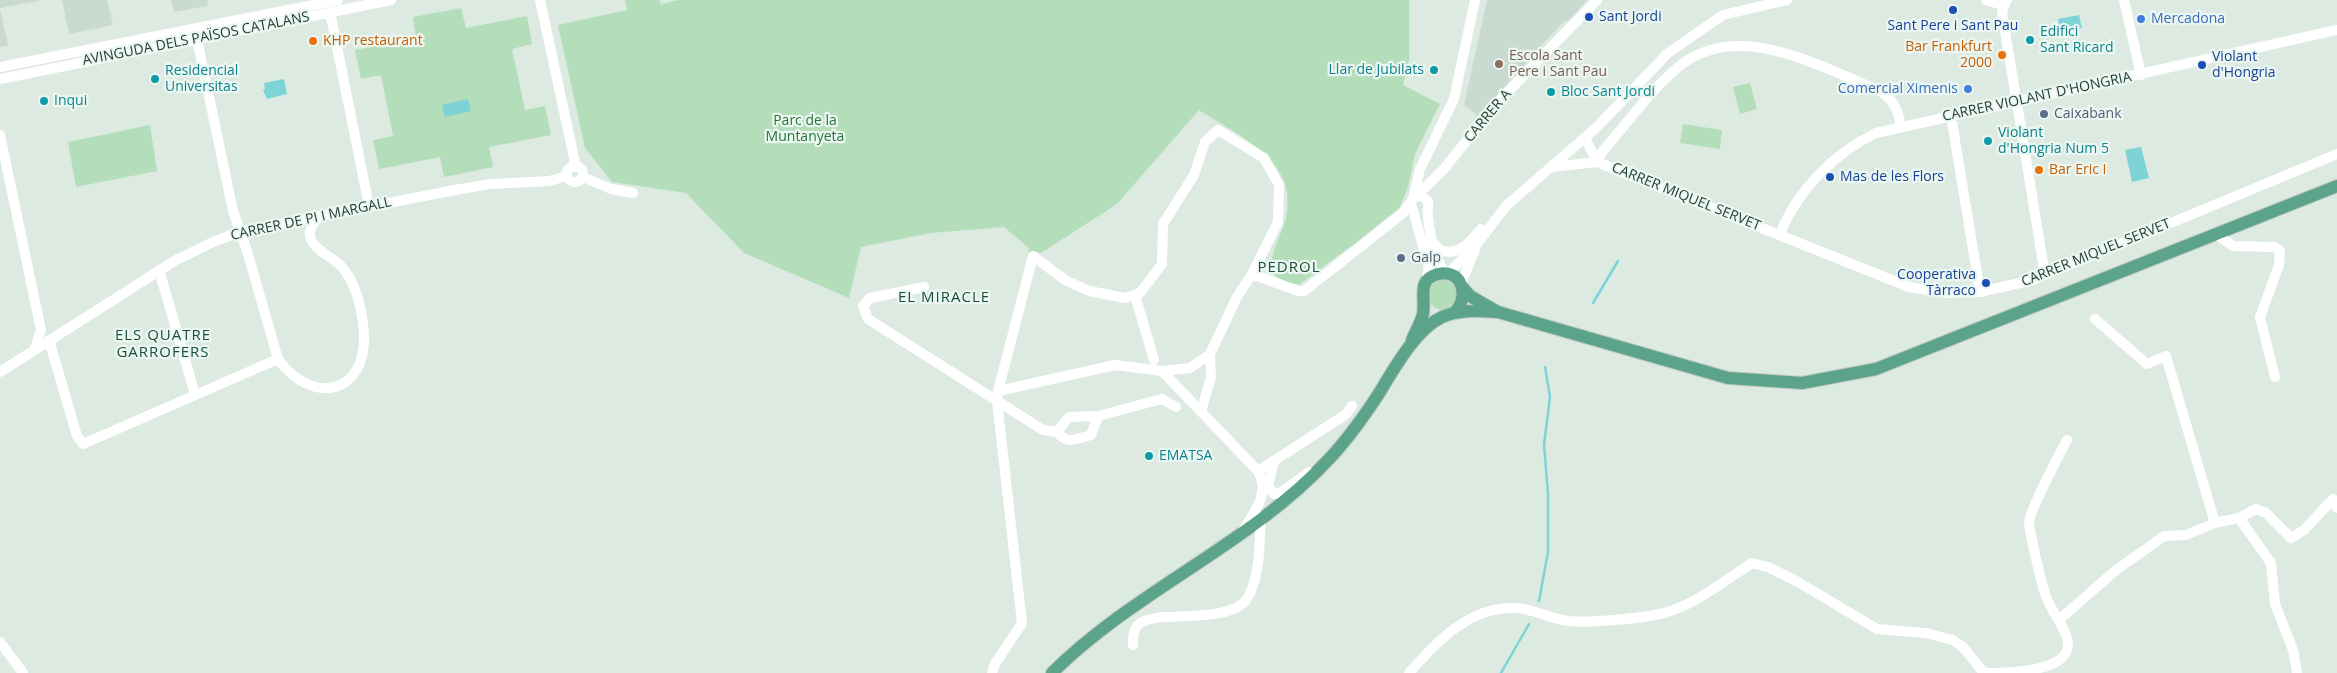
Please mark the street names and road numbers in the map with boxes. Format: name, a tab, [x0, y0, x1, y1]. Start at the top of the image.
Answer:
street label: AVINGUDA DELS PAÏSOS CATALANS	[81, 9, 311, 69]
street label: CARRER VIOLANT D'HONGRIA	[1941, 69, 2133, 125]
street label: CARRER A	[1461, 86, 1515, 146]
street label: CARRER MIQUEL SERVET	[1609, 159, 1763, 235]
street label: CARRER DE PI I MARGALL	[229, 194, 393, 244]
street label: CARRER MIQUEL SERVET	[2019, 215, 2173, 291]

